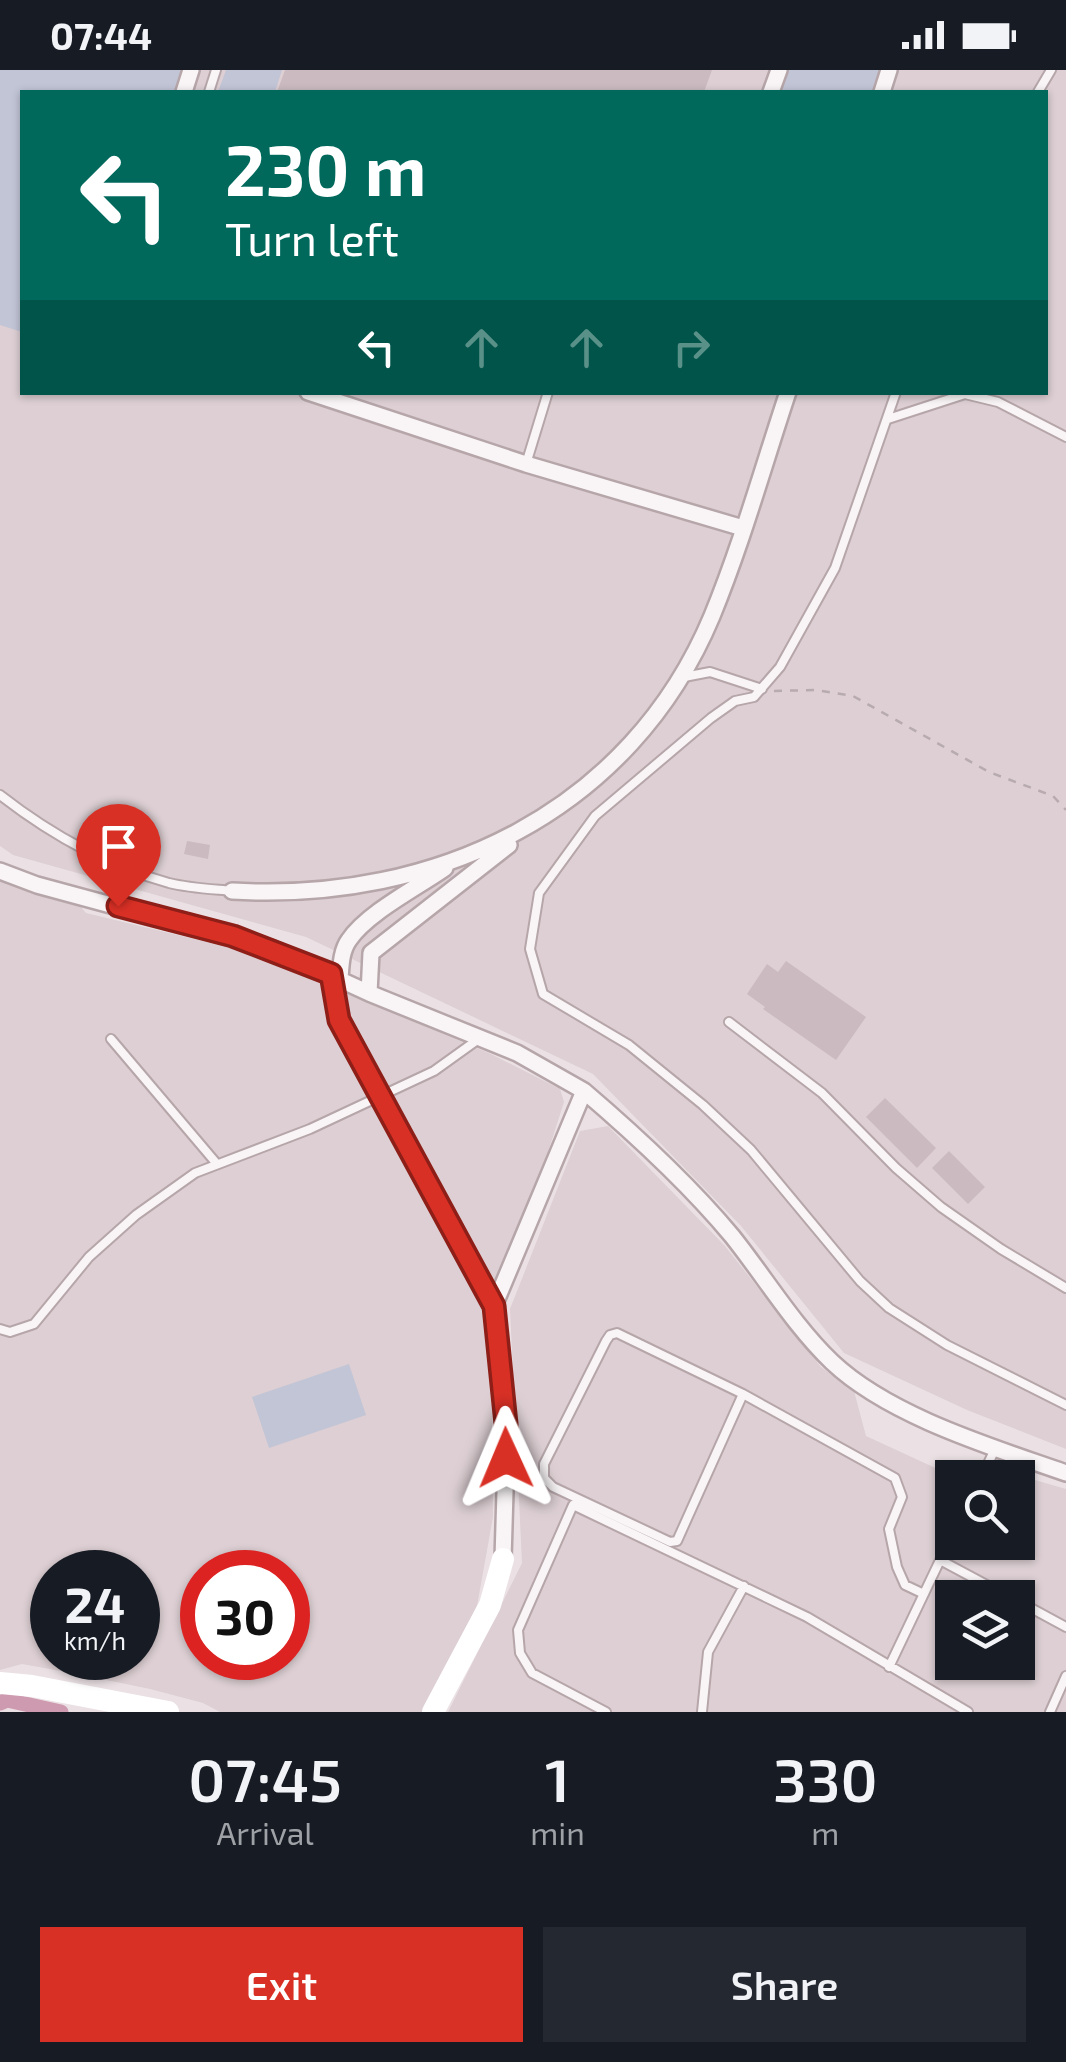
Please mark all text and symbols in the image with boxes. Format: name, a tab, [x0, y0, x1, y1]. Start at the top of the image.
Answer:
text: 07:44	[50, 12, 152, 58]
text: 230 m	[225, 126, 426, 210]
icon: left	[60, 130, 190, 260]
text: Turn left	[225, 211, 399, 265]
icon: left	[349, 320, 404, 375]
icon: ahead	[454, 320, 509, 375]
icon: ahead	[559, 320, 614, 375]
icon: right	[664, 320, 719, 375]
pin	[76, 804, 161, 907]
icon: arrive	[91, 819, 146, 874]
position arrow	[454, 1406, 558, 1510]
map controls	[935, 1460, 1035, 1680]
button: search	[935, 1460, 1035, 1560]
speed limit sign: 30	[180, 1550, 310, 1680]
text: 24	[65, 1573, 125, 1633]
button: layers	[935, 1580, 1035, 1680]
text: km/h	[64, 1625, 126, 1655]
text: 07:45	[188, 1742, 342, 1814]
text: 1	[545, 1742, 570, 1814]
text: 330	[773, 1742, 878, 1814]
text: Arrival	[216, 1813, 314, 1851]
text: min	[530, 1813, 585, 1851]
text: m	[811, 1813, 839, 1851]
button: Exit	[40, 1927, 523, 2042]
button: Share	[543, 1927, 1026, 2042]

